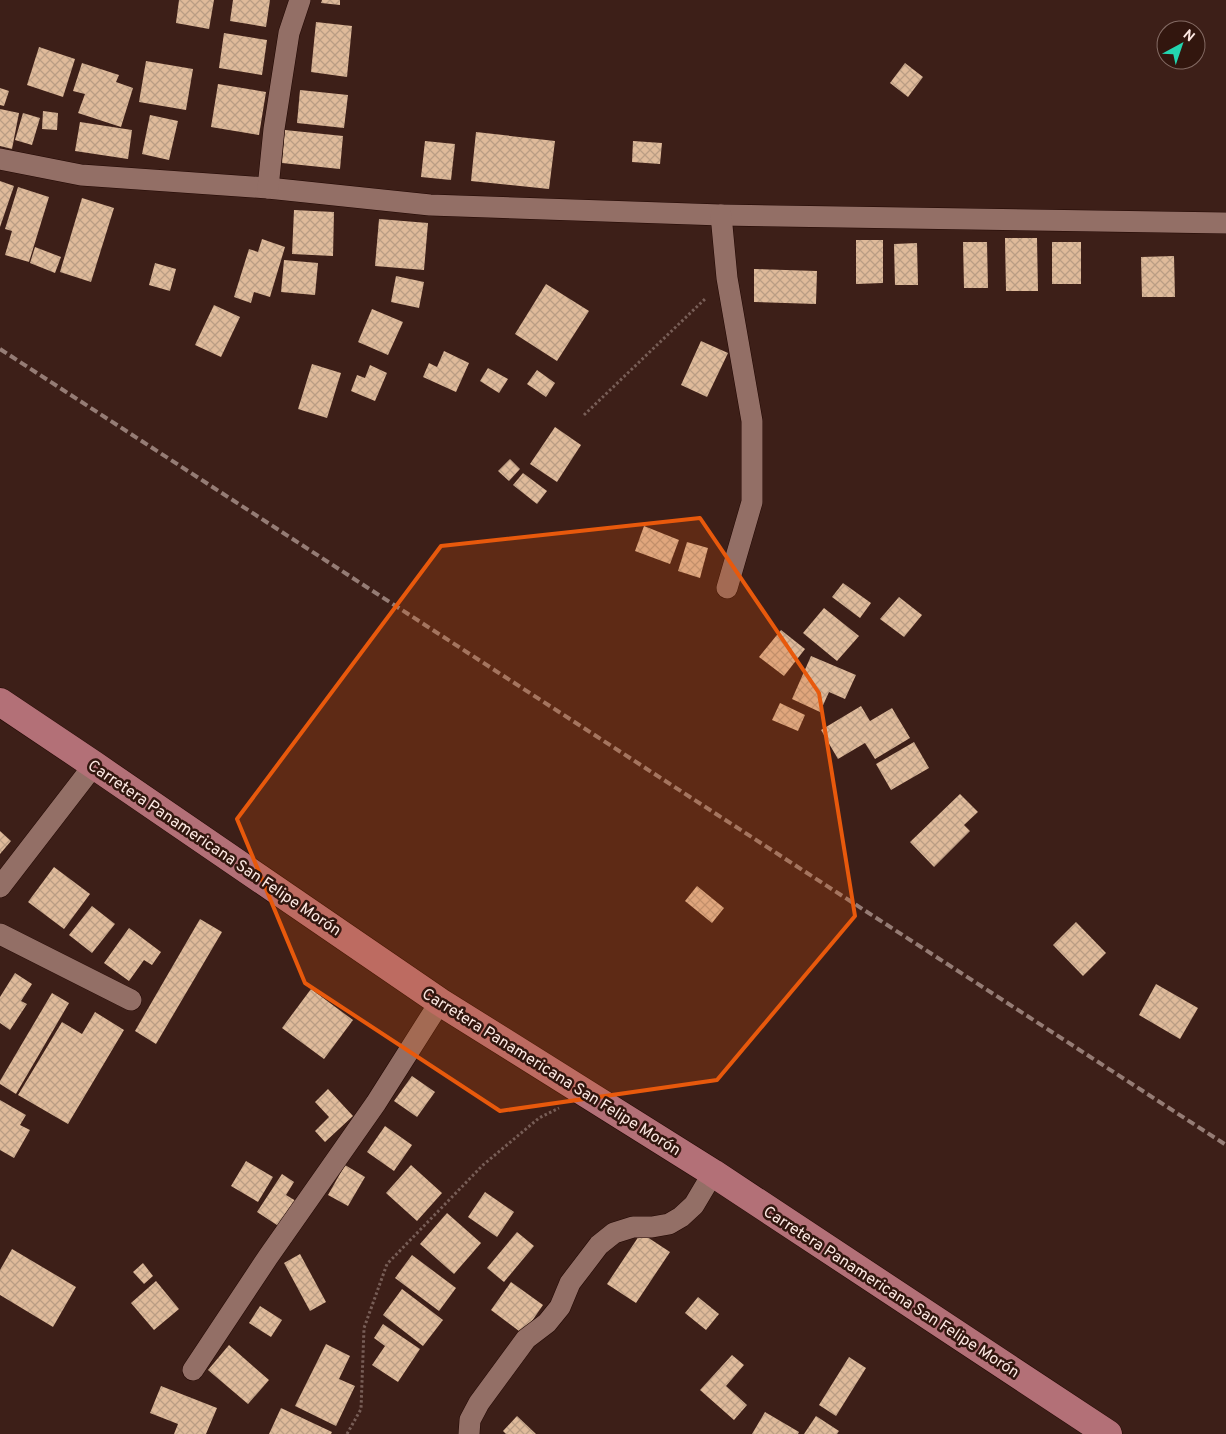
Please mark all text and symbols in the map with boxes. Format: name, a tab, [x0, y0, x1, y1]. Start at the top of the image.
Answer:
north arrow	[1156, 20, 1206, 70]
text: N	[1179, 26, 1198, 46]
street label: Carretera Panamericana San Felipe Morón	[83, 756, 344, 941]
street label: Carretera Panamericana San Felipe Morón	[418, 984, 684, 1161]
street label: Carretera Panamericana San Felipe Morón	[759, 1202, 1023, 1383]

